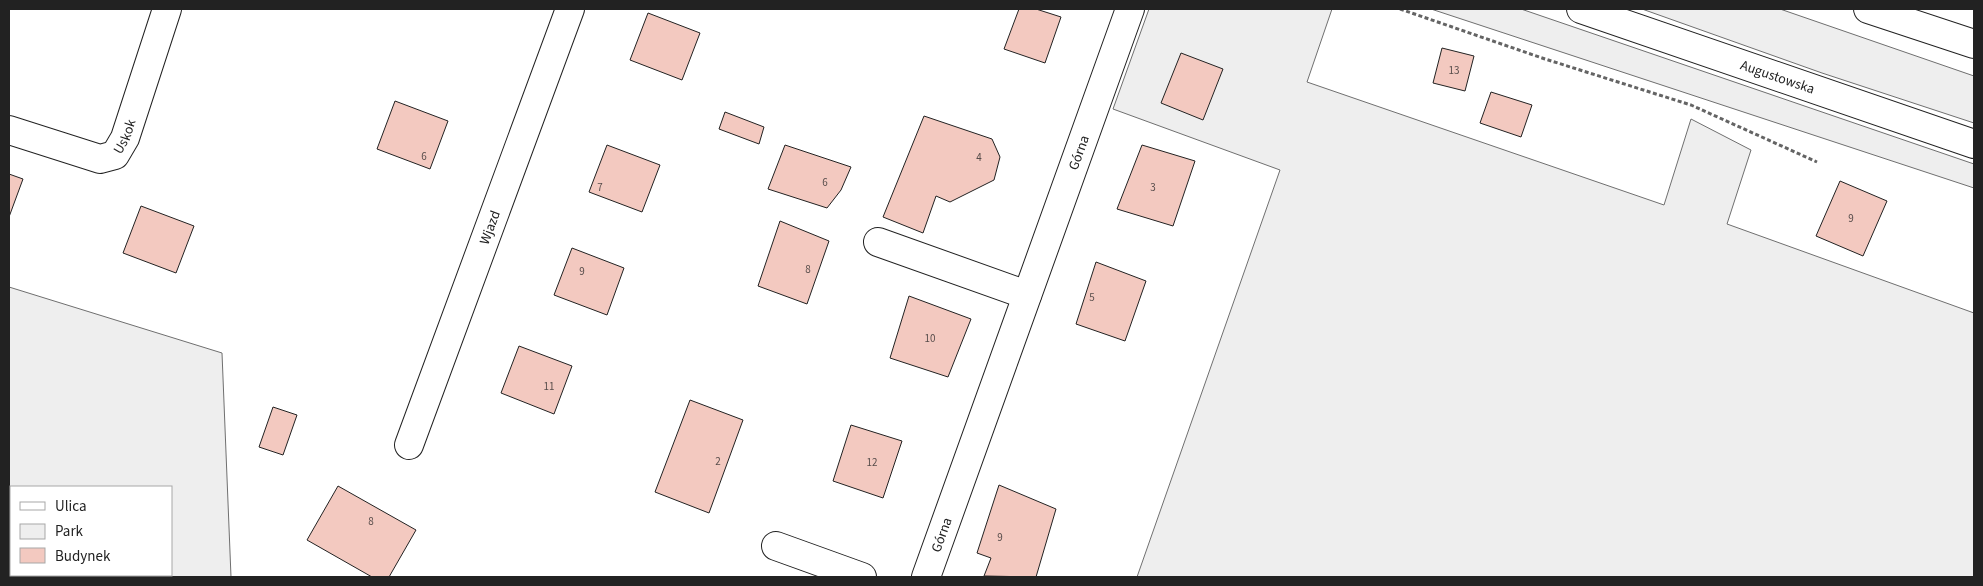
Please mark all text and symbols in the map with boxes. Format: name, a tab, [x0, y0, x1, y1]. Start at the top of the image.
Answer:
street label: Augustowska	[1738, 56, 1817, 100]
house number: 13	[1449, 63, 1459, 78]
street label: Uskok	[109, 117, 141, 158]
street label: Górna	[1064, 133, 1095, 173]
house number: 6	[421, 149, 427, 164]
house number: 4	[976, 150, 982, 165]
house number: 6	[822, 175, 828, 190]
house number: 7	[597, 180, 603, 195]
house number: 3	[1150, 180, 1156, 195]
street label: Wjazd	[475, 208, 506, 248]
house number: 9	[1848, 211, 1854, 226]
house number: 8	[805, 262, 811, 277]
house number: 9	[579, 264, 585, 279]
house number: 5	[1089, 290, 1095, 305]
house number: 10	[925, 331, 935, 346]
house number: 11	[544, 379, 554, 394]
house number: 2	[715, 454, 721, 469]
house number: 12	[867, 455, 877, 470]
legend	[10, 486, 172, 576]
text: Ulica	[55, 496, 86, 517]
house number: 8	[368, 514, 374, 529]
street label: Górna	[927, 515, 958, 555]
text: Park	[55, 521, 84, 542]
house number: 9	[997, 530, 1003, 545]
text: Budynek	[55, 546, 111, 567]

